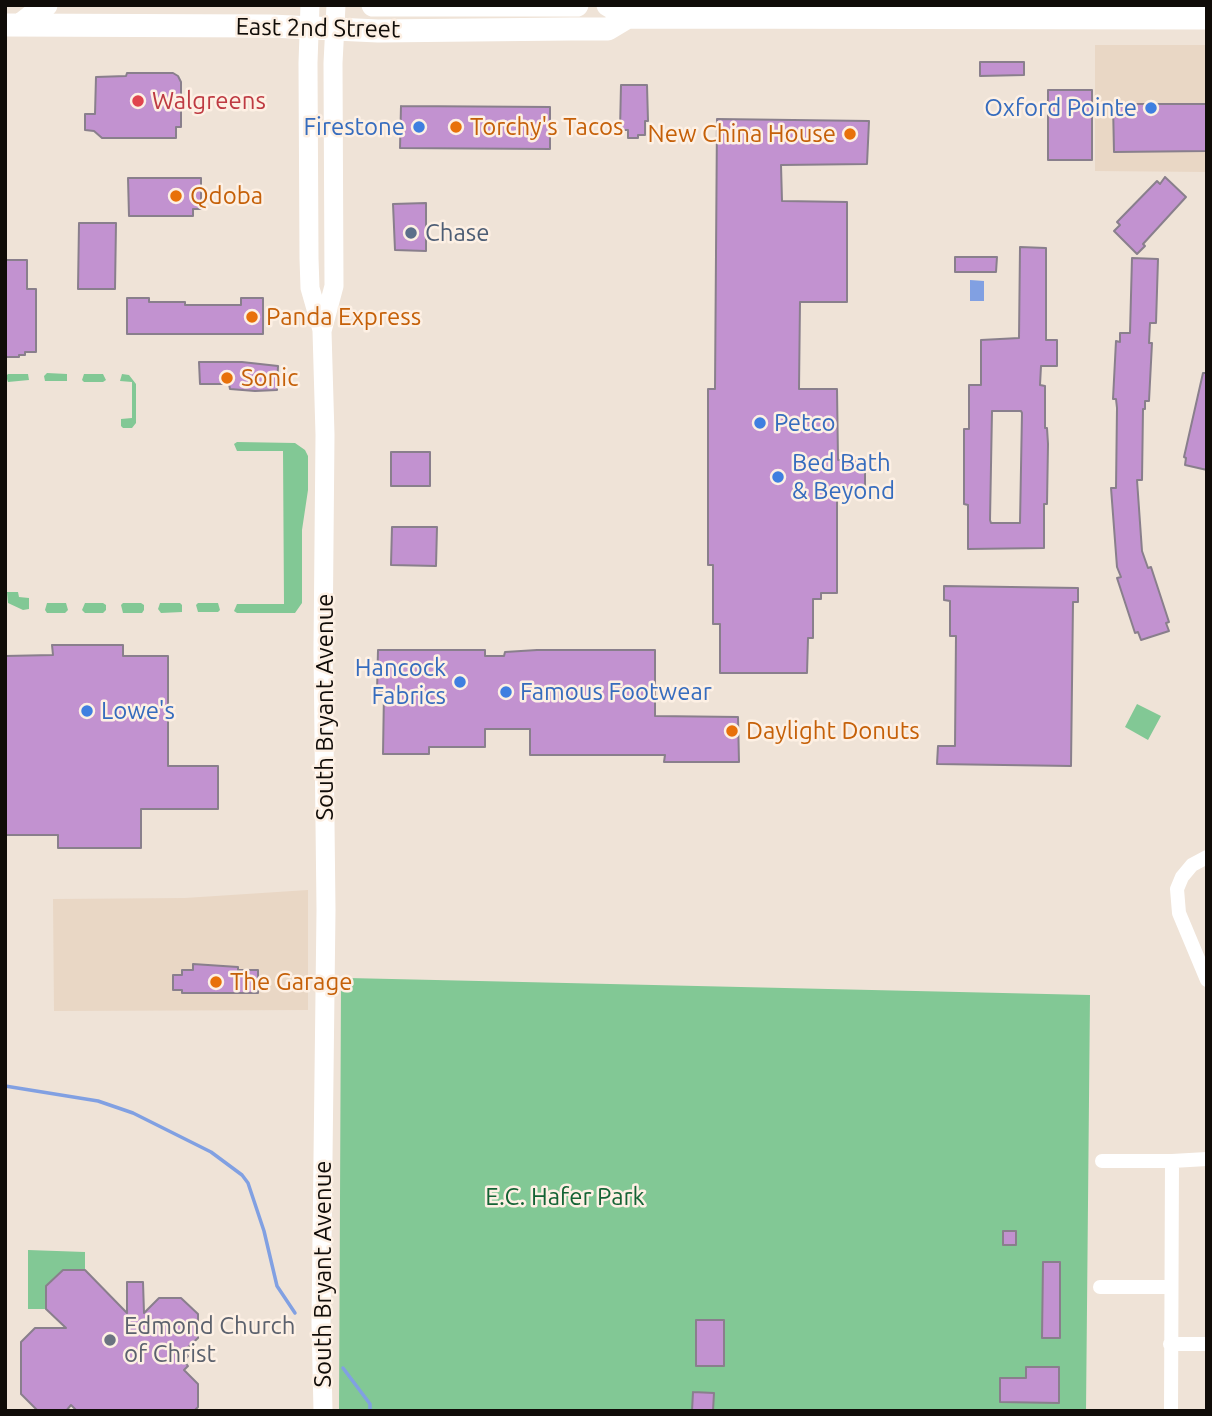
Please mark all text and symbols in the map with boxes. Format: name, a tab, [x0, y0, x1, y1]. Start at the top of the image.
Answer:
street label: East 2nd Street	[235, 12, 401, 44]
place label: Walgreens	[152, 87, 266, 115]
marker: Walgreens	[130, 93, 146, 109]
place label: Oxford Pointe	[984, 94, 1137, 122]
marker: Oxford Pointe	[1143, 100, 1159, 116]
place label: Firestone	[303, 113, 405, 141]
place label: Torchy's Tacos	[470, 113, 623, 141]
marker: Firestone	[411, 119, 427, 135]
marker: Torchy's Tacos	[448, 119, 464, 135]
place label: New China House	[648, 120, 836, 148]
marker: New China House	[842, 126, 858, 142]
place label: Qdoba	[190, 182, 263, 210]
marker: Qdoba	[168, 188, 184, 204]
place label: Chase	[425, 219, 489, 247]
marker: Chase	[403, 225, 419, 241]
place label: Panda Express	[266, 303, 421, 331]
marker: Panda Express	[244, 309, 260, 325]
place label: Sonic	[241, 364, 298, 392]
marker: Sonic	[219, 370, 235, 386]
place label: Petco	[774, 409, 836, 437]
marker: Petco	[752, 415, 768, 431]
place label: Bed Bath & Beyond	[792, 449, 895, 505]
marker: Bed Bath & Beyond	[770, 469, 786, 485]
street label: South Bryant Avenue	[311, 593, 339, 821]
place label: Hancock Fabrics	[355, 654, 446, 710]
marker: Hancock Fabrics	[452, 674, 468, 690]
place label: Famous Footwear	[520, 678, 712, 706]
marker: Famous Footwear	[498, 684, 514, 700]
place label: Lowe's	[101, 697, 175, 725]
marker: Lowe's	[79, 703, 95, 719]
place label: Daylight Donuts	[746, 717, 920, 745]
marker: Daylight Donuts	[724, 723, 740, 739]
place label: The Garage	[230, 968, 352, 996]
marker: The Garage	[208, 974, 224, 990]
street label: South Bryant Avenue	[309, 1160, 337, 1388]
park label: E.C. Hafer Park	[485, 1183, 645, 1211]
place label: Edmond Church of Christ	[124, 1312, 295, 1368]
marker: Edmond Church of Christ	[102, 1332, 118, 1348]

